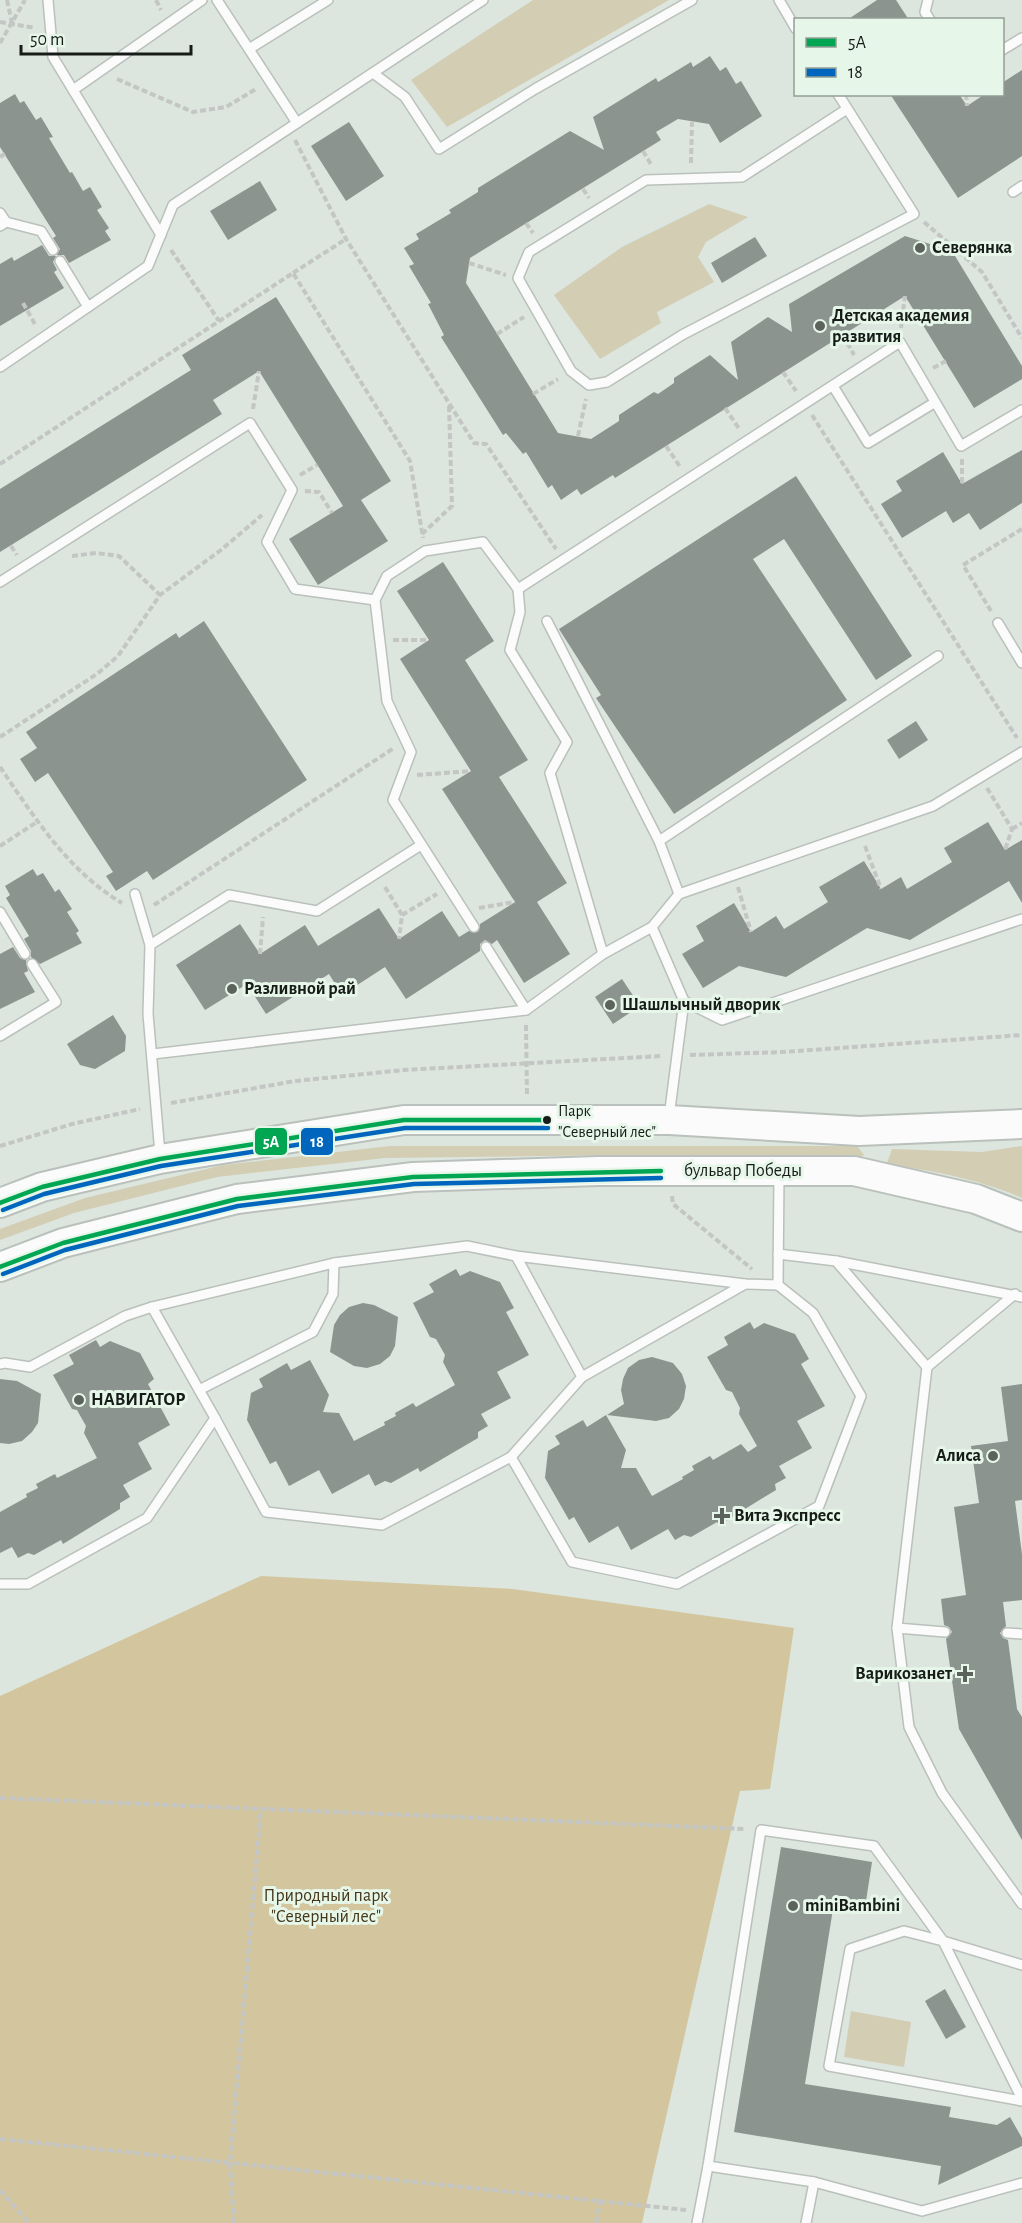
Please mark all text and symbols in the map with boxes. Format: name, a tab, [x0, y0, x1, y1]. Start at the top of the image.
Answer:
scale bar	[21, 18, 190, 56]
legend	[794, 18, 1004, 96]
text: 50 m	[30, 31, 64, 49]
text: 5А	[848, 34, 867, 52]
text: 18	[848, 64, 863, 82]
place label: Северянка	[932, 239, 1013, 257]
marker: Северянка	[913, 241, 927, 255]
place label: Детская академия развития	[832, 307, 969, 346]
marker: Детская академия развития	[813, 319, 827, 333]
place label: Разливной рай	[244, 980, 356, 998]
marker: Разливной рай	[225, 982, 239, 996]
place label: Шашлычный дворик	[622, 996, 780, 1014]
marker: Шашлычный дворик	[603, 998, 617, 1012]
place label: Парк "Северный лес"	[558, 1103, 656, 1140]
marker: Парк "Северный лес"	[541, 1114, 553, 1126]
line badge: 5А	[254, 1127, 288, 1156]
line badge: 18	[300, 1127, 334, 1156]
text: 5А	[263, 1134, 280, 1150]
text: 18	[310, 1134, 324, 1150]
street label: бульвар Победы	[684, 1161, 802, 1180]
place label: НАВИГАТОР	[91, 1391, 186, 1409]
marker: НАВИГАТОР	[72, 1393, 86, 1407]
place label: Алиса	[936, 1447, 981, 1465]
marker: Алиса	[986, 1449, 1000, 1463]
place label: Вита Экспресс	[734, 1507, 841, 1525]
marker: Вита Экспресс	[715, 1509, 729, 1523]
place label: Варикозанет	[855, 1665, 953, 1683]
marker: Варикозанет	[956, 1665, 974, 1683]
park label: Природный парк "Северный лес"	[264, 1887, 389, 1926]
place label: miniBambini	[805, 1897, 900, 1915]
marker: miniBambini	[786, 1899, 800, 1913]

